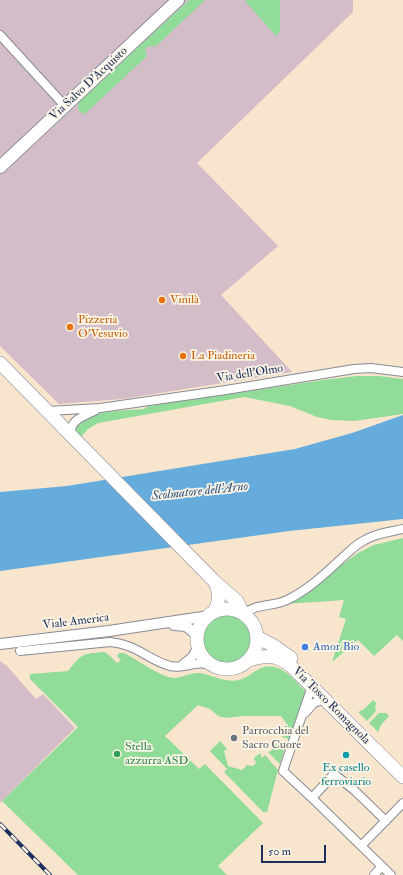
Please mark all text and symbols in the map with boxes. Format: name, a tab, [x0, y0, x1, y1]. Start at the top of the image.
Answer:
street label: Via Salvo D'Acquisto	[47, 44, 131, 124]
place label: Vinilà	[170, 293, 199, 307]
marker: Vinilà	[157, 295, 167, 305]
place label: Pizzeria O'Vesuvio	[78, 313, 128, 341]
marker: Pizzeria O'Vesuvio	[65, 322, 75, 332]
place label: La Piadineria	[191, 349, 255, 363]
marker: La Piadineria	[178, 351, 188, 361]
street label: Via dell'Olmo	[216, 362, 284, 386]
water label: Scolmatore dell'Arno	[151, 479, 249, 505]
street label: Viale America	[42, 611, 110, 633]
place label: Amor Bio	[313, 640, 359, 654]
marker: Amor Bio	[300, 642, 310, 652]
street label: Via Tosco Romagnola	[289, 664, 373, 748]
place label: Parrocchia del Sacro Cuore	[242, 724, 309, 752]
marker: Parrocchia del Sacro Cuore	[229, 733, 239, 743]
place label: Stella azzurra ASD	[125, 740, 188, 768]
marker: Stella azzurra ASD	[112, 749, 122, 759]
marker: Ex casello ferroviario	[341, 750, 351, 760]
place label: Ex casello ferroviario	[321, 761, 371, 789]
scale bar	[263, 837, 328, 863]
text: 50 m	[268, 844, 291, 859]

